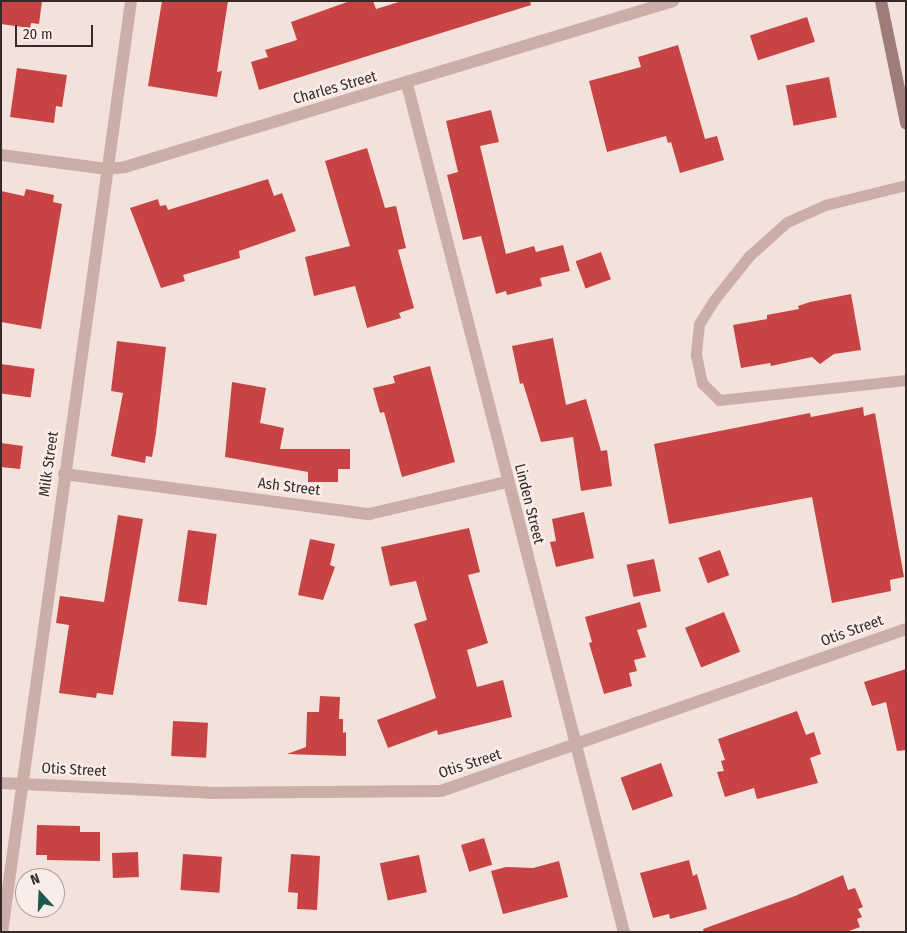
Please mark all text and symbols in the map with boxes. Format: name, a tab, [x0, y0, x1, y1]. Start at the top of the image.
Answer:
scale bar	[18, 15, 95, 47]
text: 20 m	[23, 25, 53, 43]
street label: Charles Street	[291, 67, 379, 109]
street label: Milk Street	[36, 430, 62, 498]
street label: Linden Street	[510, 462, 548, 546]
street label: Ash Street	[257, 474, 321, 500]
street label: Otis Street	[818, 611, 886, 651]
street label: Otis Street	[436, 745, 504, 783]
street label: Otis Street	[41, 759, 107, 781]
north arrow	[15, 868, 65, 918]
text: N	[28, 870, 42, 889]

